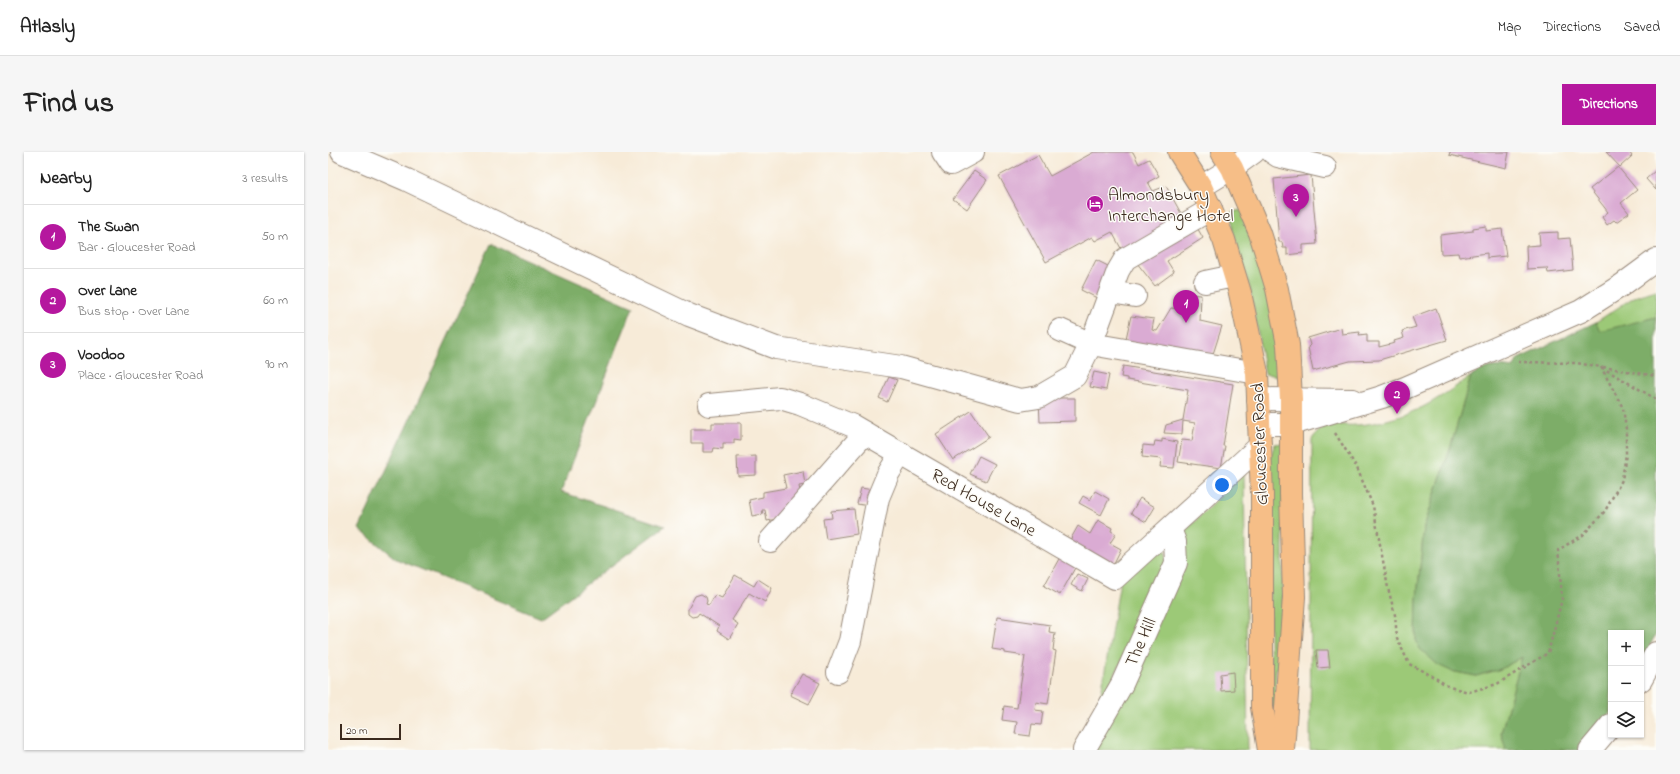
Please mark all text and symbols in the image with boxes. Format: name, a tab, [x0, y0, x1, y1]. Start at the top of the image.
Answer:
text: Atlasly	[20, 14, 75, 41]
text: Map	[1498, 17, 1521, 38]
text: Directions	[1543, 17, 1601, 38]
text: Saved	[1623, 17, 1660, 38]
text: Find us	[24, 84, 114, 125]
button: Directions	[1562, 84, 1656, 125]
text: Nearby	[40, 166, 92, 191]
text: 3 results	[242, 169, 288, 188]
place label: Almondsbury Interchange Hotel	[1108, 183, 1234, 231]
pin: 3	[1283, 184, 1309, 217]
hotel icon: Almondsbury Interchange Hotel	[1085, 194, 1105, 214]
text: The Swan	[78, 216, 139, 238]
text: 1	[51, 227, 55, 246]
text: 50 m	[262, 227, 288, 246]
text: Bar · Gloucester Road	[78, 238, 196, 257]
text: Over Lane	[78, 280, 137, 302]
pin: 1	[1173, 290, 1199, 323]
text: 2	[50, 291, 56, 310]
text: 60 m	[263, 291, 288, 310]
text: Bus stop · Over Lane	[78, 302, 189, 321]
text: Voodoo	[78, 344, 125, 366]
text: 3	[50, 355, 56, 374]
text: 90 m	[265, 355, 288, 374]
text: Place · Gloucester Road	[78, 366, 203, 385]
pin: 2	[1384, 381, 1410, 414]
street label: Gloucester Road	[1246, 382, 1276, 506]
street label: Red House Lane	[926, 463, 1041, 545]
your location	[1212, 475, 1232, 495]
street label: The Hill	[1120, 614, 1164, 671]
map controls	[1608, 630, 1644, 738]
button: +	[1608, 630, 1644, 666]
button: −	[1608, 666, 1644, 702]
button: layers	[1608, 702, 1644, 738]
scale bar	[340, 722, 401, 741]
text: 20 m	[346, 723, 368, 739]

